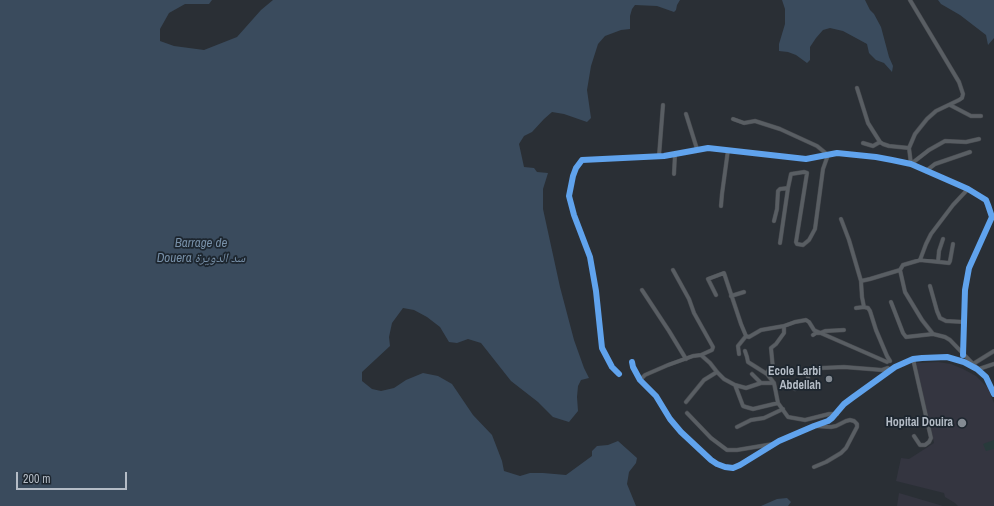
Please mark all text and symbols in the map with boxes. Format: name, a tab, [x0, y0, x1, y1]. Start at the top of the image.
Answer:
water label: Barrage de Douera سد الدويرة	[157, 236, 245, 267]
place label: Ecole Larbi Abdellah	[768, 365, 821, 393]
marker: Ecole Larbi Abdellah	[824, 374, 834, 384]
place label: Hopital Douira	[886, 416, 953, 430]
marker: Hopital Douira	[956, 417, 968, 429]
scale bar	[18, 464, 129, 490]
text: 200 m	[23, 471, 50, 487]

